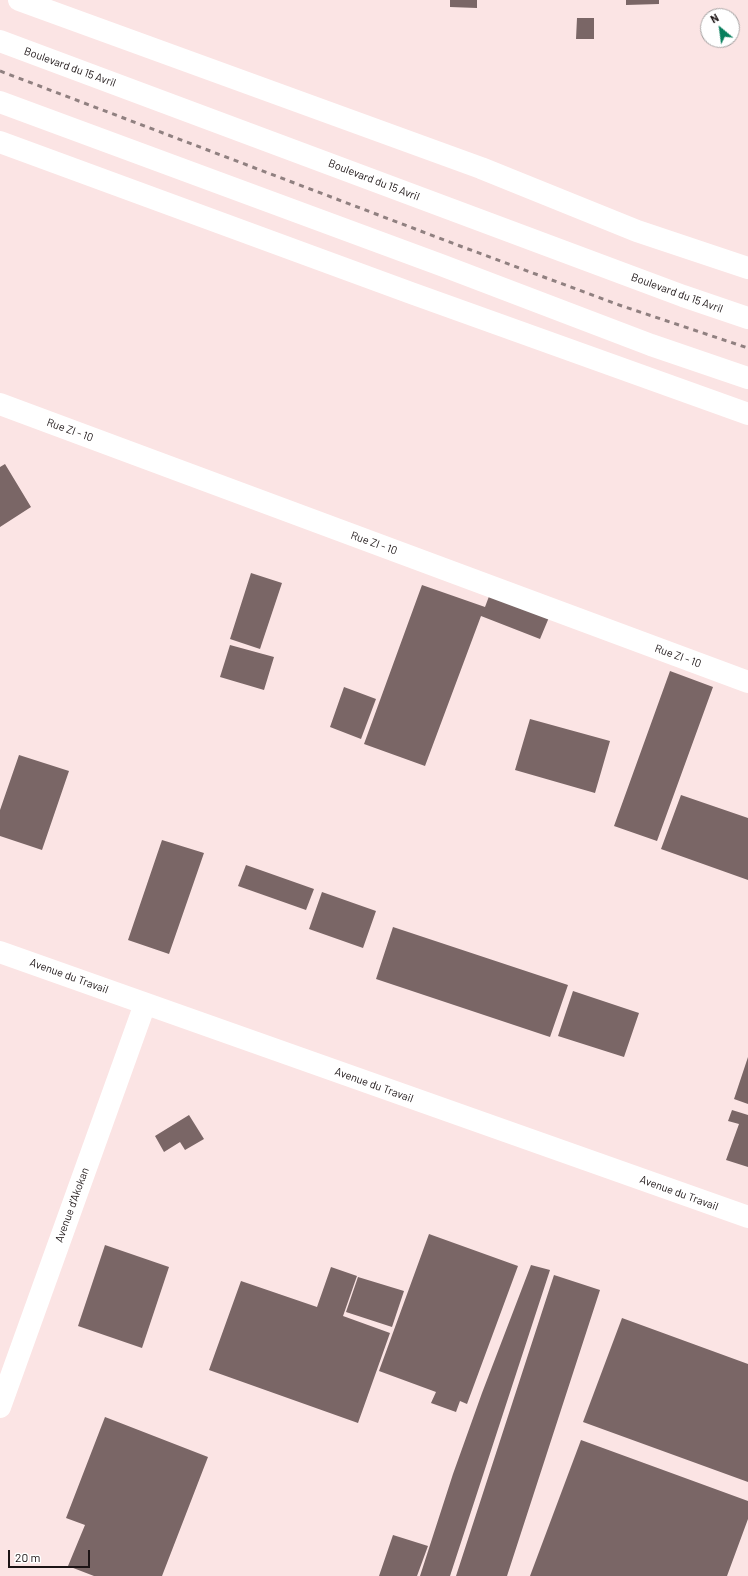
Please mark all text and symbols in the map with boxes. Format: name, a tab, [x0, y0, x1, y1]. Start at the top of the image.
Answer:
north arrow	[700, 8, 740, 48]
text: N	[708, 10, 721, 25]
street label: Boulevard du 15 Avril	[22, 44, 118, 90]
street label: Boulevard du 15 Avril	[327, 157, 421, 203]
street label: Boulevard du 15 Avril	[629, 270, 725, 316]
street label: Rue ZI - 10	[45, 416, 95, 444]
street label: Rue ZI - 10	[349, 529, 399, 557]
street label: Rue ZI - 10	[653, 642, 703, 670]
street label: Avenue du Travail	[28, 956, 110, 996]
street label: Avenue du Travail	[333, 1065, 415, 1105]
street label: Avenue d'Akokan	[52, 1166, 92, 1244]
street label: Avenue du Travail	[638, 1173, 720, 1213]
scale bar	[10, 1542, 92, 1568]
text: 20 m	[15, 1550, 41, 1564]

